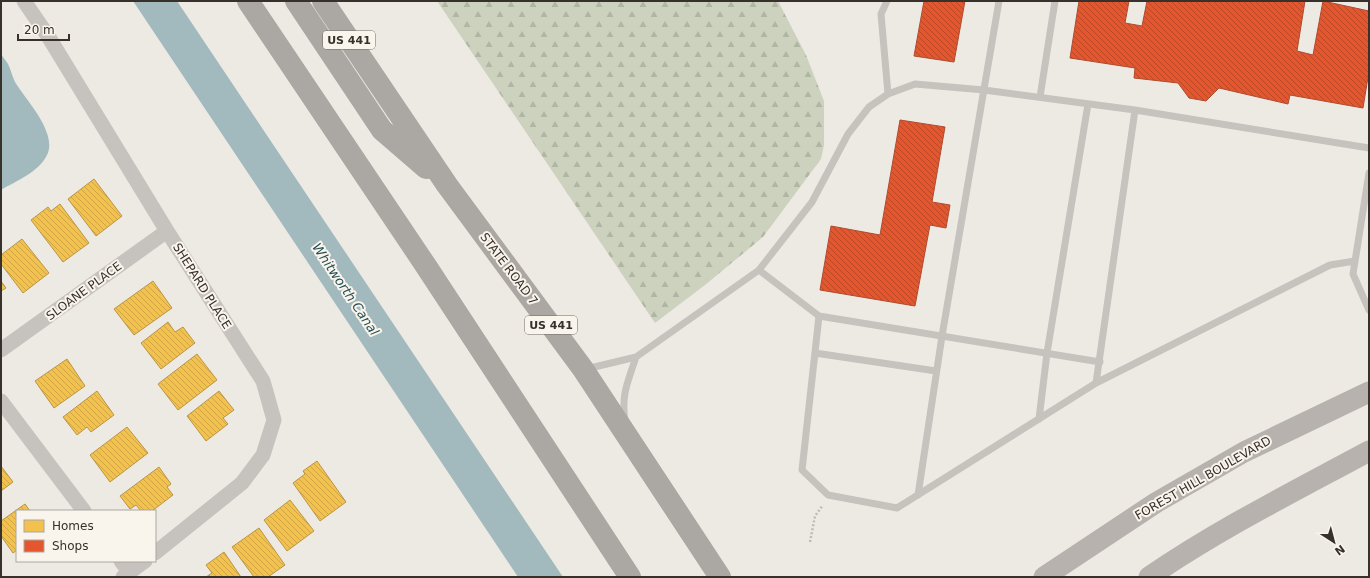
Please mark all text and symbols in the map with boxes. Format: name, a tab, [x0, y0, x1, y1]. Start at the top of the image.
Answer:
scale bar	[18, 16, 69, 42]
text: 20 m	[24, 23, 55, 37]
road number: US 441	[323, 31, 375, 49]
street label: STATE ROAD 7	[477, 230, 541, 308]
water label: Whitworth Canal	[309, 240, 382, 339]
street label: SHEPARD PLACE	[170, 241, 234, 331]
street label: SLOANE PLACE	[44, 259, 124, 323]
road number: US 441	[525, 316, 577, 334]
street label: FOREST HILL BOULEVARD	[1133, 433, 1273, 523]
legend	[16, 510, 156, 562]
text: Homes	[52, 519, 94, 533]
north arrow	[1314, 522, 1354, 562]
text: Shops	[52, 539, 88, 553]
text: N	[1332, 542, 1347, 558]

